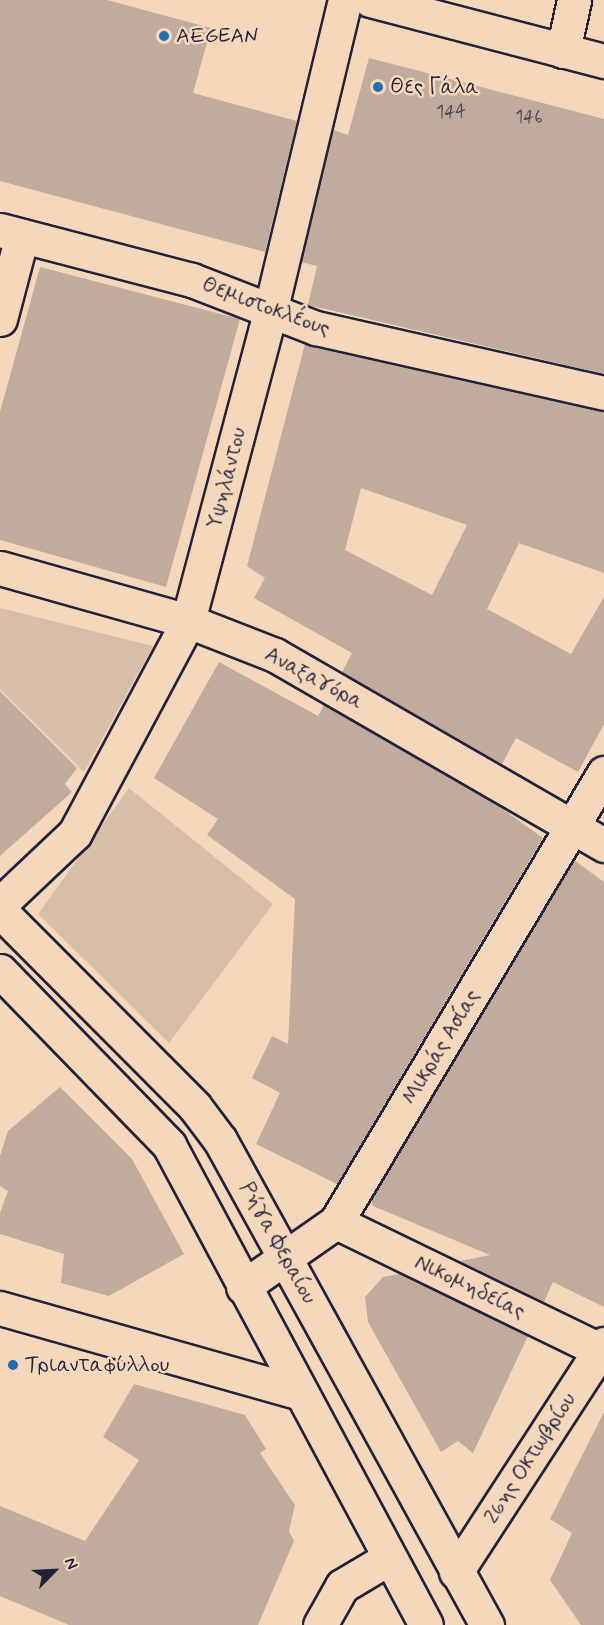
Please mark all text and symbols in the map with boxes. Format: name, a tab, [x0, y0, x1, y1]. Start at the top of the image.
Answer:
place label: AEGEAN	[176, 23, 259, 49]
marker: AEGEAN	[157, 29, 171, 43]
place label: Θες Γάλα	[390, 74, 479, 100]
marker: Θες Γάλα	[371, 80, 385, 94]
house number: 144	[436, 101, 466, 123]
house number: 146	[515, 106, 543, 128]
street label: Θεμιστοκλέους	[198, 272, 334, 342]
street label: Υψηλάντου	[202, 425, 252, 531]
street label: Αναξαγόρα	[261, 642, 367, 714]
street label: Μικράς Ασίας	[397, 985, 485, 1109]
street label: Ρήγα Φεραίου	[234, 1178, 322, 1308]
street label: Νικομηδείας	[411, 1249, 529, 1325]
place label: Τριανταφύλλου	[25, 1352, 169, 1378]
marker: Τριανταφύλλου	[6, 1358, 20, 1372]
street label: 26ης Οκτωβρίου	[478, 1388, 582, 1528]
north arrow	[24, 1541, 84, 1601]
text: N	[59, 1554, 83, 1573]

